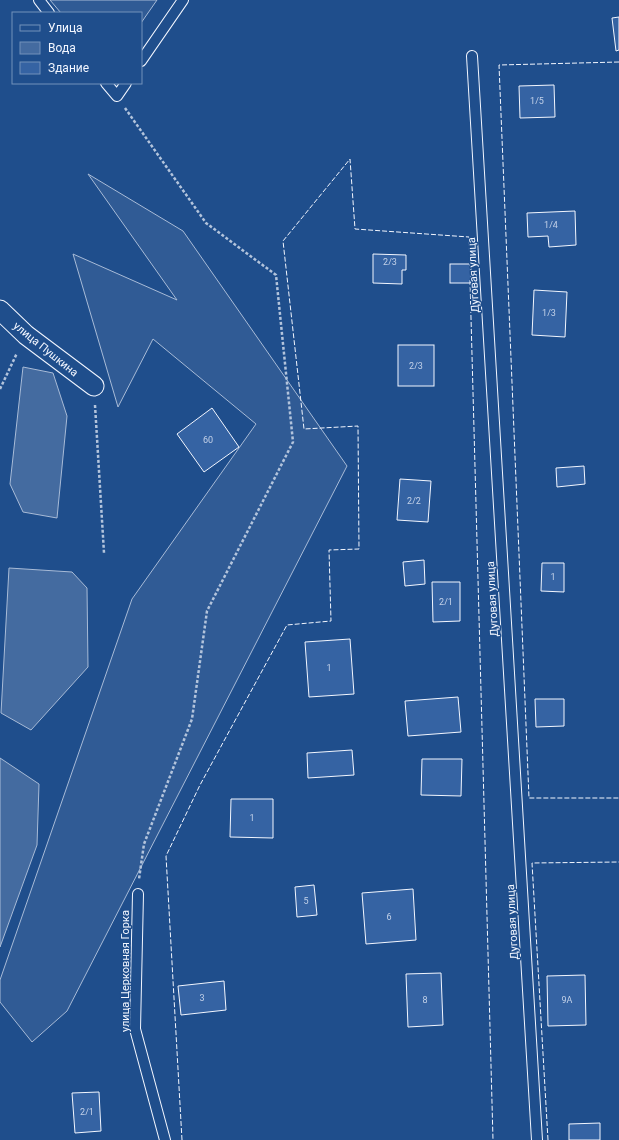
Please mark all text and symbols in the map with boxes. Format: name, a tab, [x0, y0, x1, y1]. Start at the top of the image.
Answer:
legend	[12, 12, 142, 84]
text: Улица	[48, 21, 83, 35]
text: Вода	[48, 41, 76, 55]
text: Здание	[48, 61, 89, 75]
house number: 1/5	[530, 96, 544, 106]
house number: 1/4	[544, 220, 558, 230]
street label: Дуговая улица	[465, 237, 482, 313]
house number: 2/3	[383, 257, 397, 267]
house number: 1/3	[542, 308, 556, 318]
street label: улица Пушкина	[11, 319, 81, 379]
house number: 2/3	[409, 361, 423, 371]
house number: 60	[203, 435, 213, 445]
house number: 2/2	[407, 496, 421, 506]
street label: Дуговая улица	[484, 561, 501, 637]
house number: 1	[550, 572, 556, 582]
house number: 2/1	[439, 597, 453, 607]
house number: 1	[326, 663, 332, 673]
house number: 1	[249, 813, 255, 823]
street label: Дуговая улица	[504, 884, 521, 960]
house number: 5	[303, 896, 309, 906]
street label: улица Церковная Горка	[119, 910, 132, 1032]
house number: 6	[386, 912, 392, 922]
house number: 3	[199, 993, 205, 1003]
house number: 8	[422, 995, 428, 1005]
house number: 9А	[562, 995, 573, 1005]
house number: 2/1	[80, 1107, 94, 1117]

